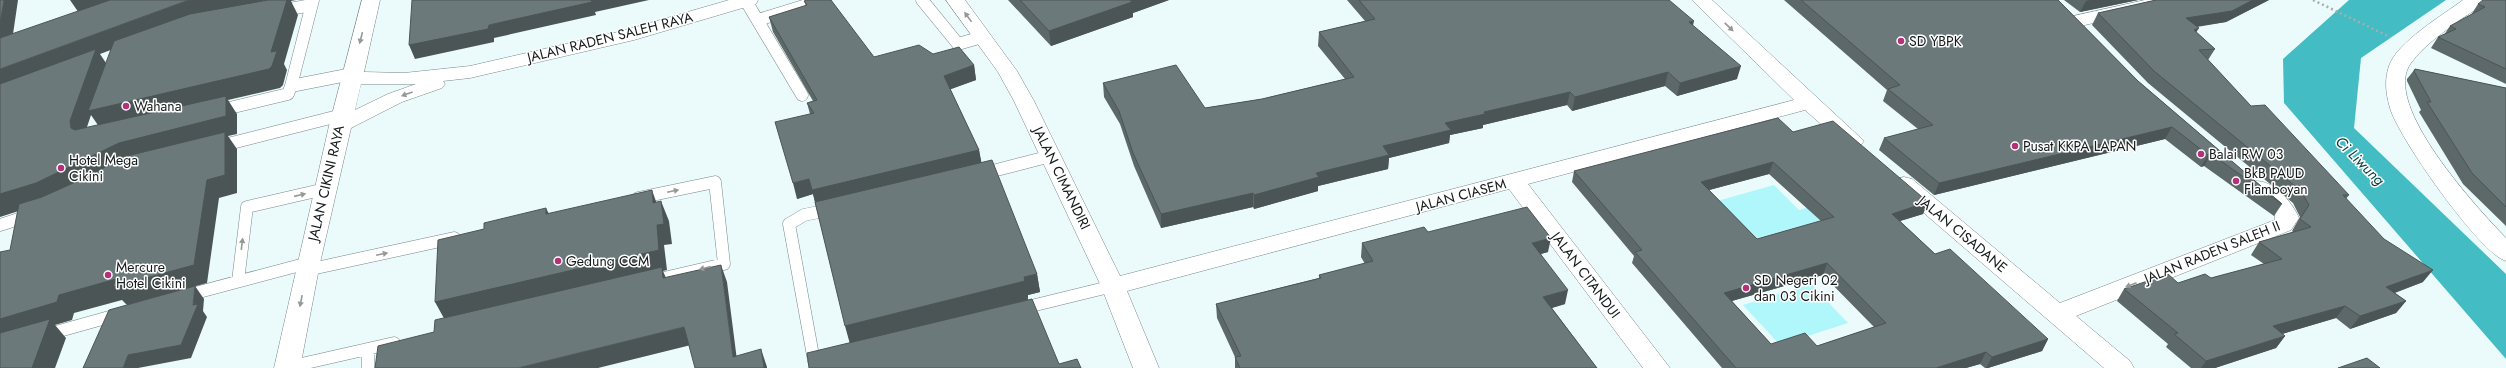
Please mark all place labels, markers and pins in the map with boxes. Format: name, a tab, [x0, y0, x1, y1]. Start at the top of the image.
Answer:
place label: SD YBPK	[1909, 31, 1962, 51]
marker: SD YBPK	[1896, 36, 1906, 46]
place label: Wahana	[134, 96, 181, 116]
marker: Wahana	[121, 101, 131, 111]
place label: Pusat KKPA LAPAN	[2023, 136, 2136, 156]
marker: Pusat KKPA LAPAN	[2010, 141, 2020, 151]
place label: Balai RW 03	[2209, 144, 2284, 164]
marker: Balai RW 03	[2196, 149, 2206, 159]
place label: Hotel Mega Cikini	[69, 150, 138, 186]
marker: Hotel Mega Cikini	[56, 163, 66, 173]
place label: BkB PAUD Flamboyan	[2244, 163, 2308, 199]
marker: BkB PAUD Flamboyan	[2231, 176, 2241, 186]
place label: Gedung CCM	[566, 251, 649, 271]
marker: Gedung CCM	[553, 256, 563, 266]
place label: Mercure Hotel Cikini	[116, 257, 186, 293]
marker: Mercure Hotel Cikini	[103, 270, 113, 280]
place label: SD Negeri 02 dan 03 Cikini	[1754, 270, 1838, 306]
marker: SD Negeri 02 dan 03 Cikini	[1741, 283, 1751, 293]

